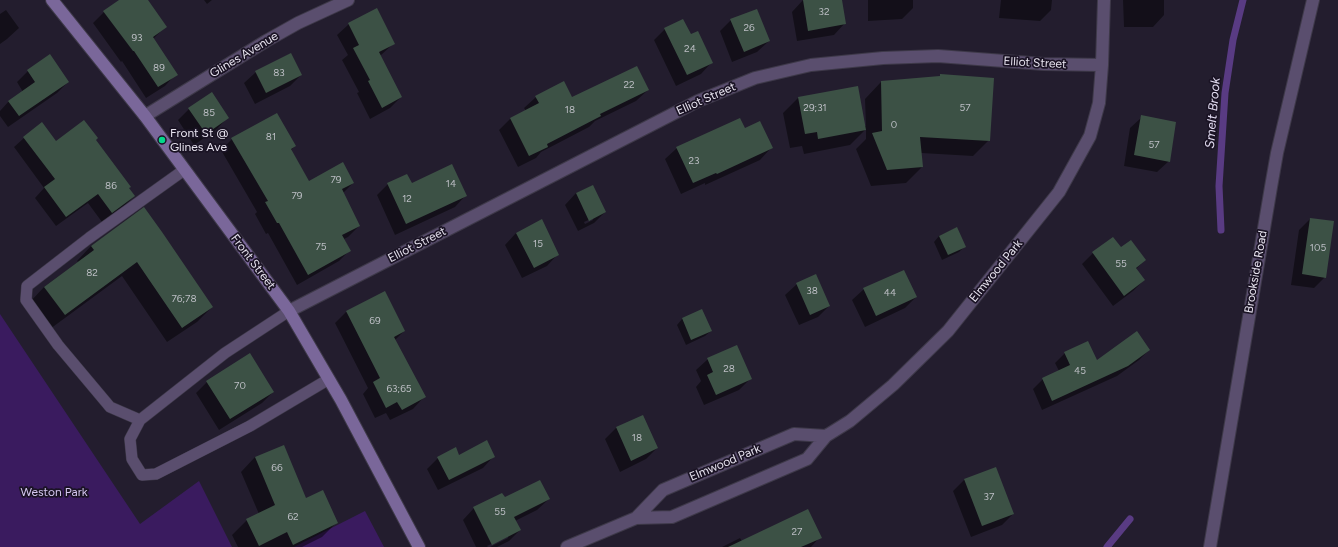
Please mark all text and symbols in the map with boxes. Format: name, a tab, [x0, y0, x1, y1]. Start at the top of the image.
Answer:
house number: 32	[818, 6, 830, 18]
house number: 26	[743, 22, 755, 34]
street label: Glines Avenue	[207, 29, 281, 81]
house number: 93	[131, 32, 143, 44]
house number: 24	[684, 43, 696, 55]
street label: Elliot Street	[1003, 54, 1067, 72]
house number: 89	[153, 62, 165, 74]
house number: 83	[273, 67, 285, 79]
water label: Smelt Brook	[1202, 77, 1224, 149]
house number: 22	[623, 79, 635, 91]
street label: Elliot Street	[674, 80, 738, 118]
house number: 29;31	[803, 102, 827, 114]
house number: 57	[959, 102, 971, 114]
house number: 18	[565, 104, 575, 116]
house number: 85	[203, 107, 215, 119]
house number: 0	[891, 119, 897, 131]
place label: Front St @ Glines Ave	[170, 126, 228, 154]
house number: 81	[266, 131, 276, 143]
marker: Front St @ Glines Ave	[157, 135, 167, 145]
house number: 57	[1148, 139, 1160, 151]
house number: 23	[688, 155, 700, 167]
house number: 79	[330, 174, 342, 186]
house number: 14	[446, 178, 456, 190]
house number: 86	[105, 180, 117, 192]
house number: 79	[291, 190, 303, 202]
house number: 12	[402, 193, 412, 205]
street label: Elliot Street	[386, 224, 448, 266]
street label: Brookside Road	[1242, 230, 1270, 314]
street label: Front Street	[228, 232, 278, 292]
street label: Elmwood Park	[967, 237, 1025, 305]
house number: 15	[533, 238, 543, 250]
house number: 75	[315, 241, 327, 253]
house number: 105	[1310, 242, 1326, 254]
house number: 55	[1115, 258, 1127, 270]
house number: 82	[86, 267, 98, 279]
house number: 38	[806, 285, 818, 297]
house number: 44	[884, 287, 896, 299]
house number: 76;78	[171, 293, 197, 305]
house number: 69	[369, 315, 381, 327]
house number: 28	[723, 363, 735, 375]
house number: 45	[1074, 365, 1086, 377]
house number: 70	[234, 380, 246, 392]
house number: 63;65	[386, 383, 412, 395]
house number: 18	[632, 432, 642, 444]
street label: Elmwood Park	[687, 442, 763, 484]
house number: 66	[271, 462, 283, 474]
park label: Weston Park	[20, 485, 88, 499]
house number: 37	[984, 491, 994, 503]
house number: 55	[494, 506, 506, 518]
house number: 62	[287, 511, 299, 523]
house number: 27	[792, 526, 802, 538]

